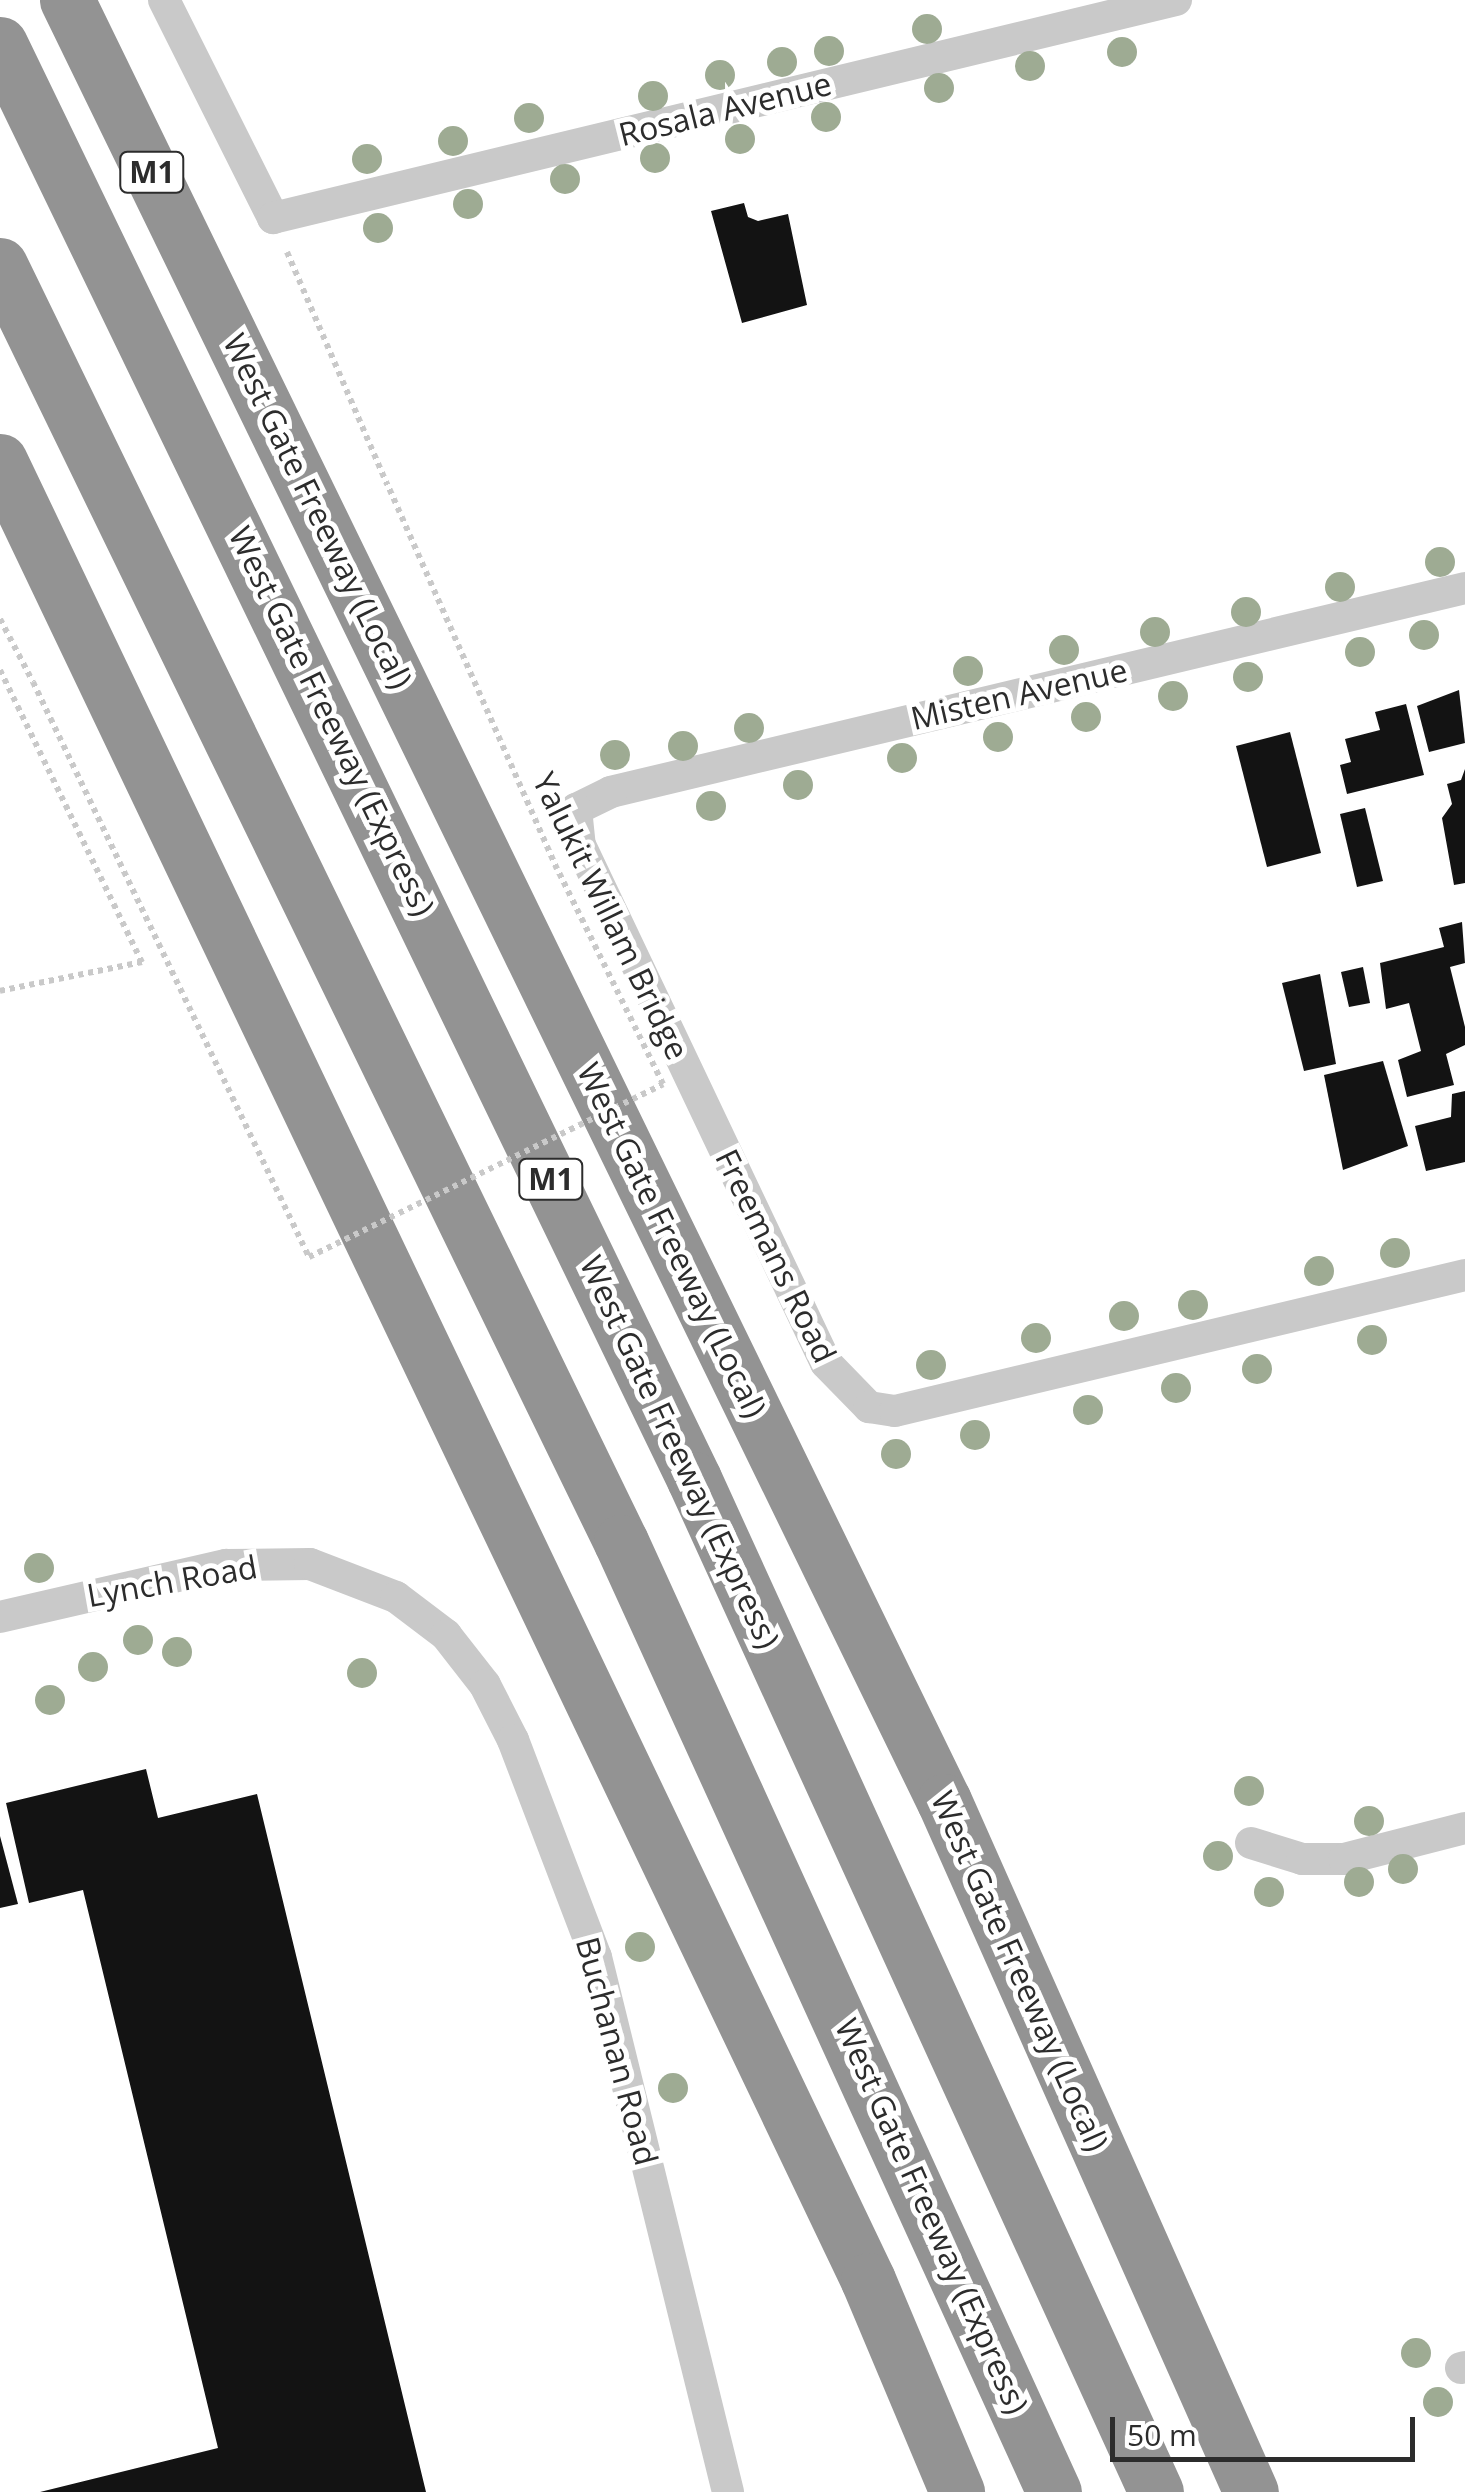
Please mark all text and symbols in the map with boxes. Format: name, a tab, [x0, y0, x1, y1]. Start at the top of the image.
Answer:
street label: Rosala Avenue	[615, 64, 835, 154]
road number: M1	[117, 147, 187, 197]
street label: West Gate Freeway (Local)	[215, 327, 421, 695]
street label: West Gate Freeway (Express)	[221, 520, 443, 922]
street label: Misten Avenue	[907, 650, 1131, 738]
street label: Yalukit Willam Bridge	[525, 766, 697, 1066]
street label: West Gate Freeway (Local)	[569, 1056, 775, 1424]
street label: Freemans Road	[708, 1143, 844, 1369]
road number: M1	[516, 1154, 586, 1204]
street label: West Gate Freeway (Express)	[572, 1250, 788, 1654]
street label: Lynch Road	[84, 1547, 260, 1615]
street label: West Gate Freeway (Local)	[923, 1785, 1117, 2157]
street label: Buchanan Road	[568, 1933, 666, 2169]
street label: West Gate Freeway (Express)	[827, 2013, 1037, 2419]
scale bar	[1115, 2397, 1420, 2459]
text: 50 m	[1127, 2414, 1197, 2455]

